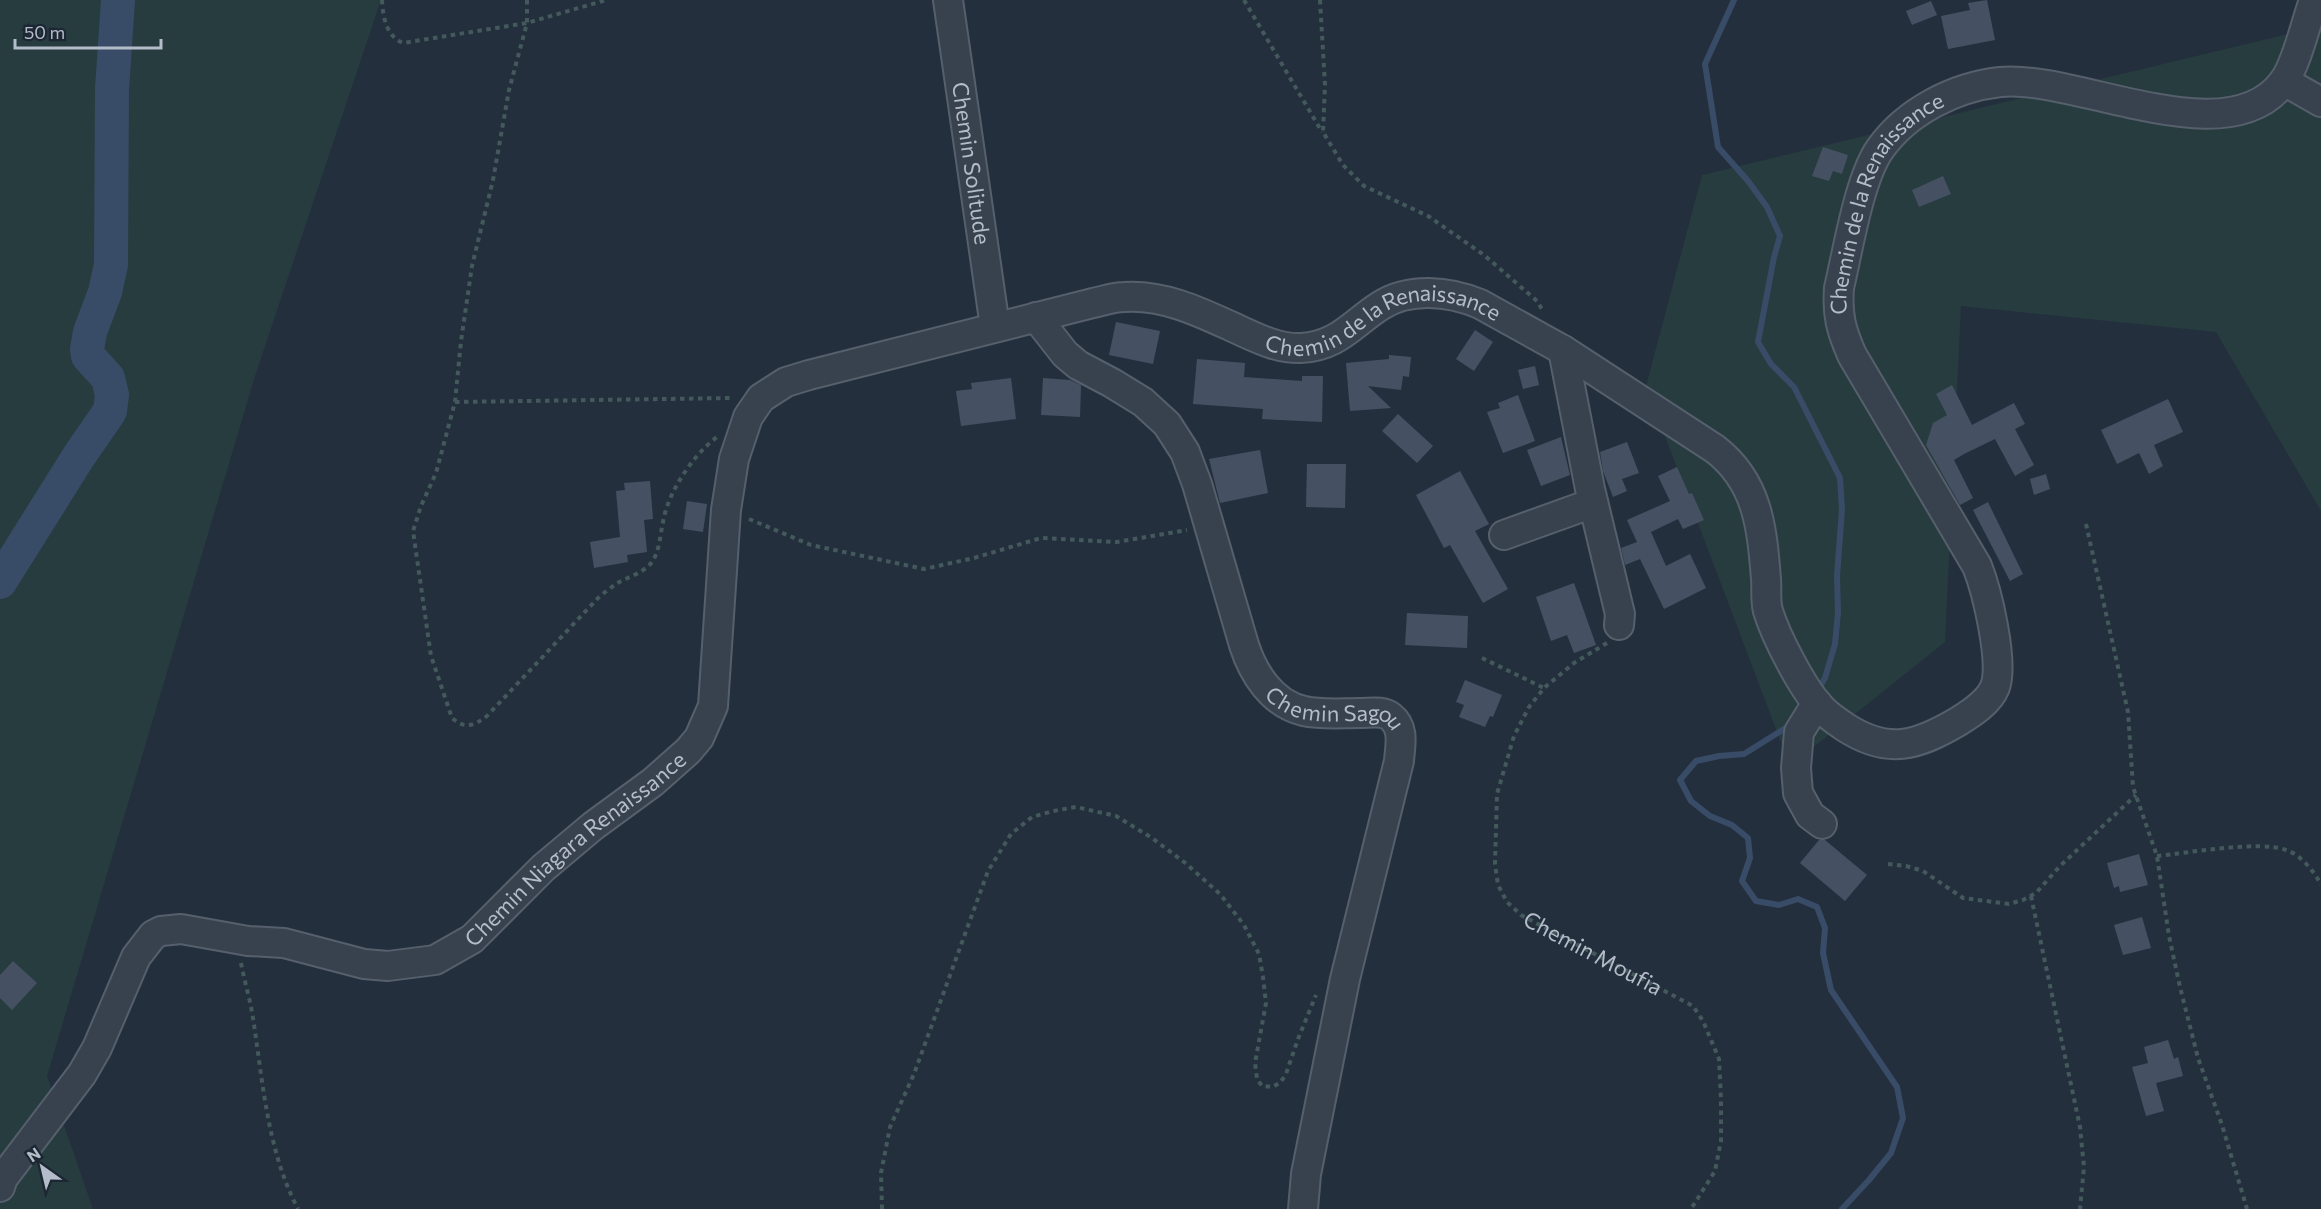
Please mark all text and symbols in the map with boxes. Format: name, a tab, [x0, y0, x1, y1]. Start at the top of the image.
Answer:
scale bar	[15, 12, 160, 50]
text: 50 m	[24, 21, 65, 43]
street label: Chemin Solitude	[947, 80, 997, 246]
street label: Chemin de la Renaissance	[1824, 86, 1948, 315]
street label: Chemin de la Renaissance	[1262, 279, 1506, 361]
street label: Chemin Sagou	[1260, 680, 1411, 735]
street label: Chemin Niagara Renaissance	[459, 745, 691, 952]
street label: Chemin Moufia	[1519, 905, 1667, 1000]
north arrow	[12, 1137, 72, 1197]
text: N	[23, 1143, 44, 1165]

